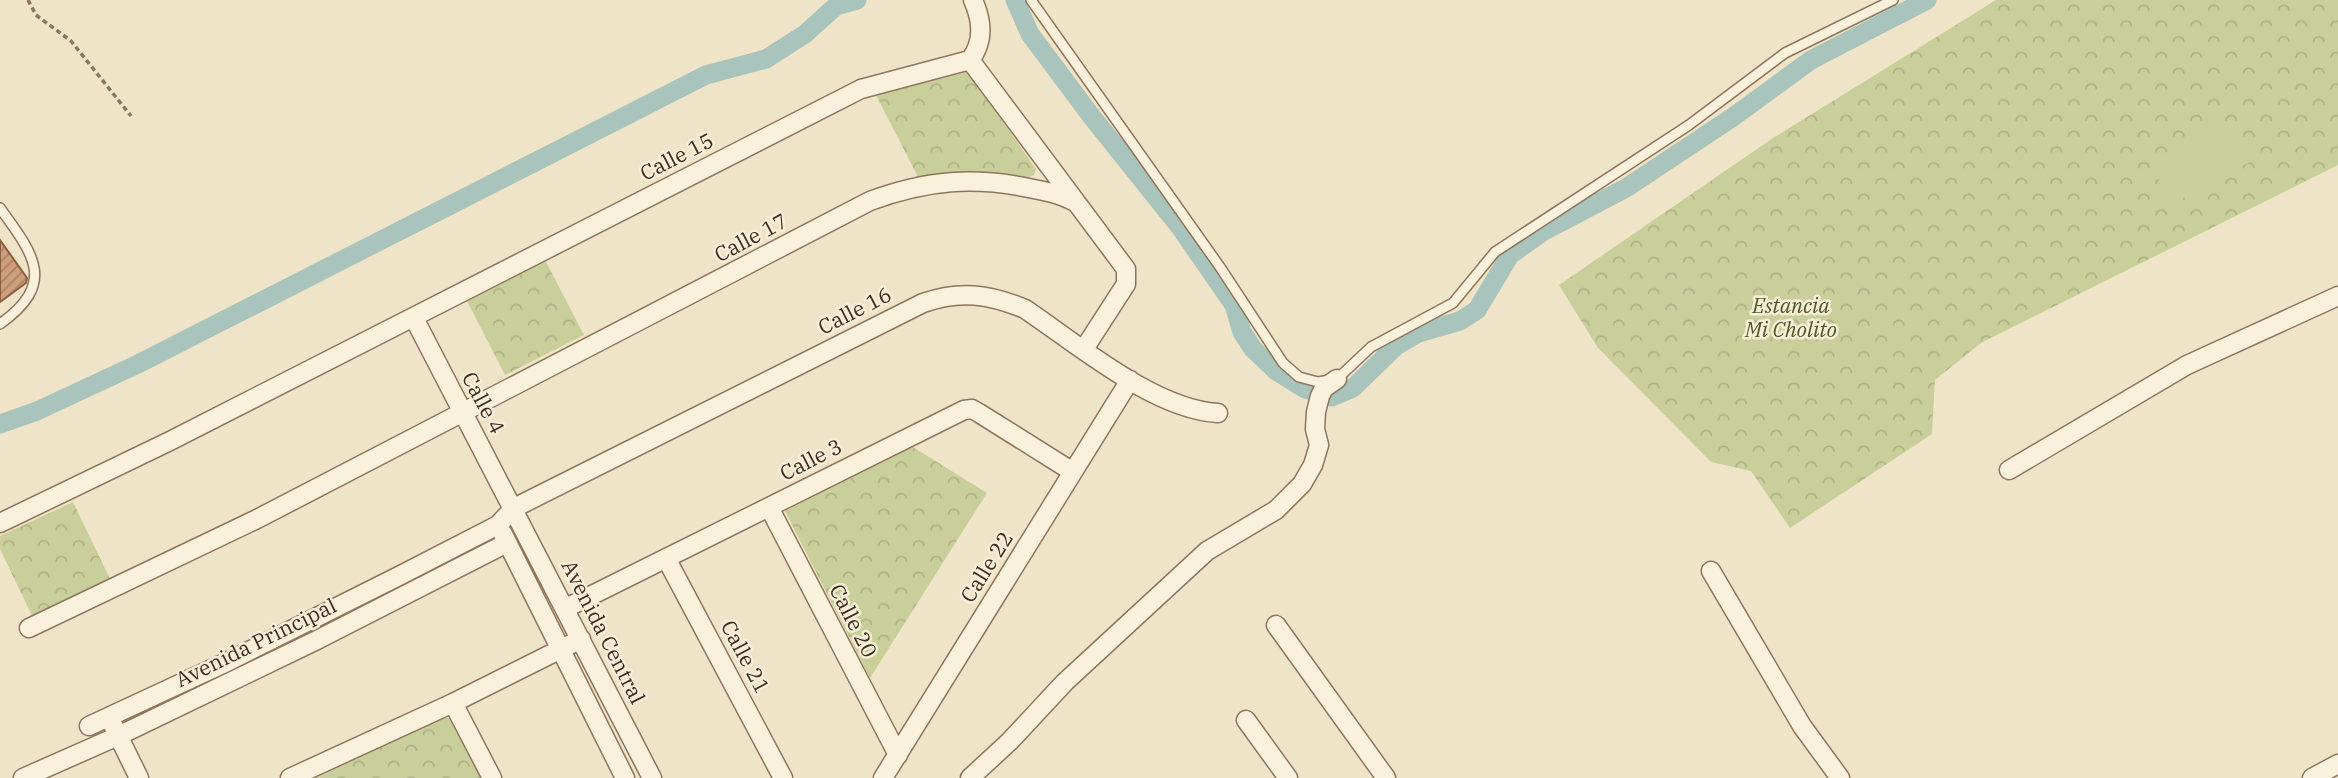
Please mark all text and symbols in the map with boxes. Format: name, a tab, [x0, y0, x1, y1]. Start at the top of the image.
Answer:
street label: Calle 15	[635, 126, 718, 186]
street label: Calle 17	[709, 206, 792, 268]
street label: Calle 16	[813, 280, 896, 340]
park label: Estancia Mi Cholito	[1744, 291, 1837, 343]
street label: Calle 4	[456, 367, 512, 438]
street label: Calle 3	[775, 432, 846, 487]
street label: Calle 22	[953, 526, 1019, 607]
street label: Avenida Central	[556, 555, 652, 708]
street label: Calle 20	[824, 579, 884, 662]
street label: Avenida Principal	[170, 591, 341, 693]
street label: Calle 21	[715, 615, 777, 698]

